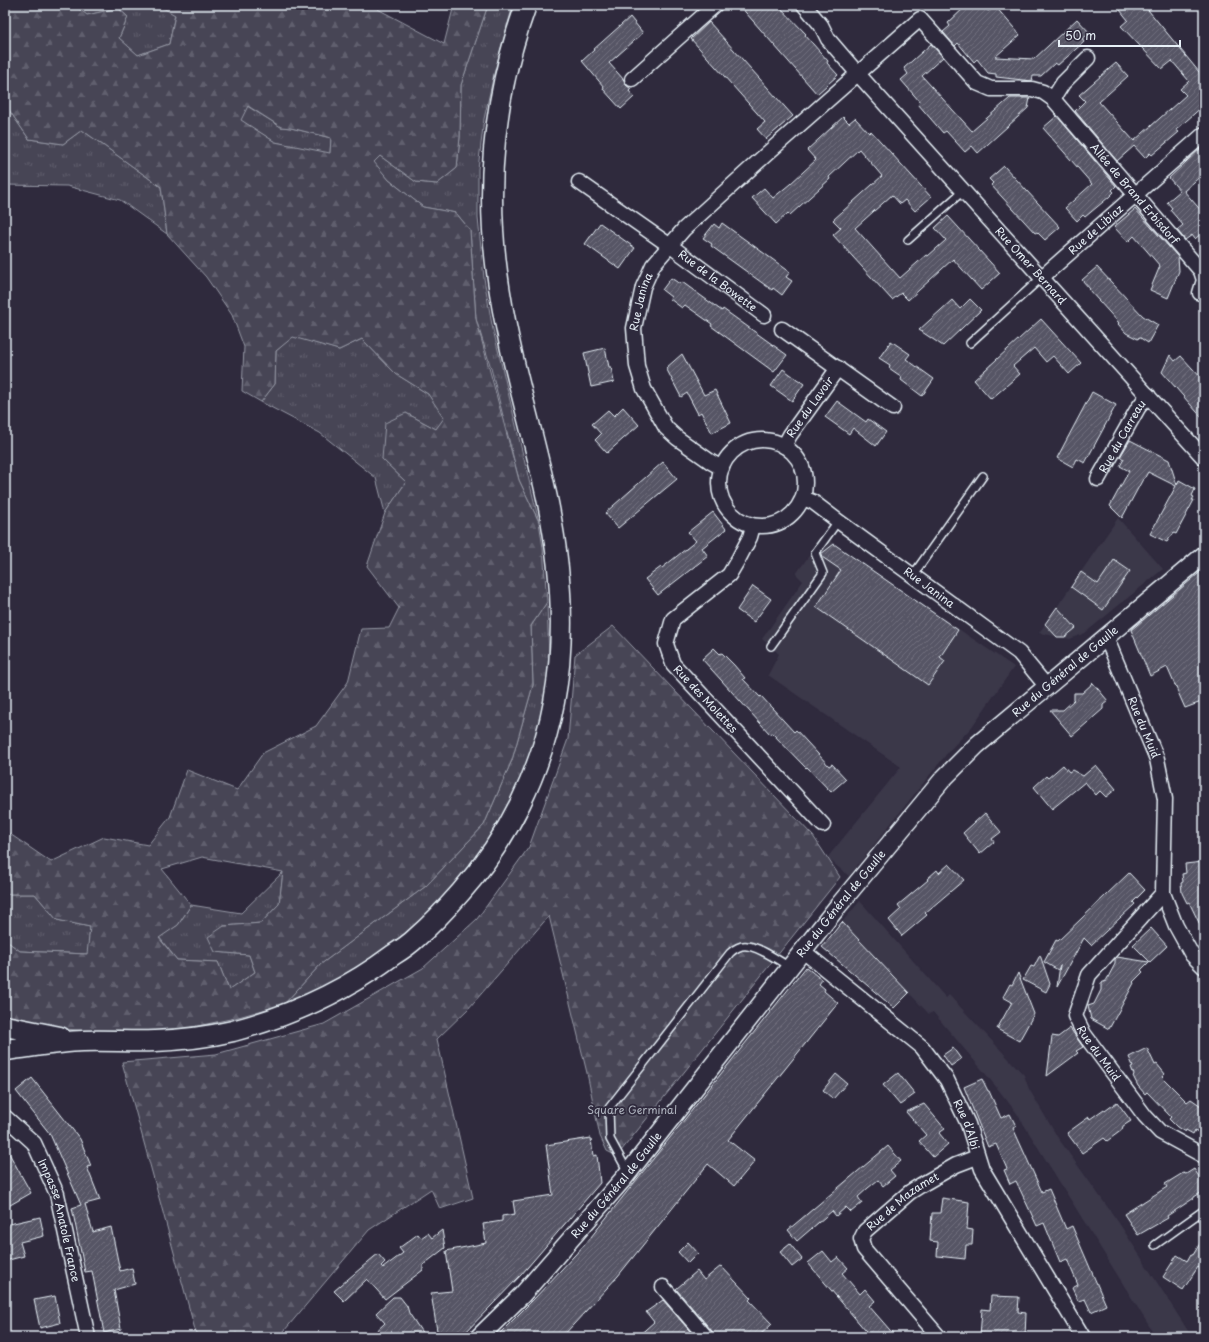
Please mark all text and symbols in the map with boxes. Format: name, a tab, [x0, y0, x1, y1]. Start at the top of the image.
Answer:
scale bar	[1059, 22, 1180, 48]
text: 50 m	[1065, 26, 1096, 44]
street label: Allée de Brand Erbisdorf	[1086, 139, 1184, 248]
street label: Rue de Libiaz	[1064, 200, 1127, 258]
street label: Rue Omer Bernard	[991, 223, 1071, 308]
street label: Rue de la Bowette	[675, 245, 761, 315]
street label: Rue Janina	[625, 270, 657, 333]
street label: Rue du Lavoir	[782, 372, 838, 441]
street label: Rue du Carreau	[1094, 396, 1149, 476]
street label: Rue Janina	[900, 563, 959, 612]
street label: Rue du Général de Gaulle	[1008, 621, 1121, 721]
street label: Rue des Molettes	[670, 661, 742, 736]
street label: Rue du Muid	[1124, 694, 1165, 761]
street label: Rue du Général de Gaulle	[792, 846, 889, 961]
street label: Rue du Muid	[1073, 1022, 1125, 1085]
street label: Rue d'Albi	[949, 1096, 984, 1152]
park label: Square Germinal	[587, 1101, 677, 1118]
street label: Rue du Général de Gaulle	[566, 1128, 665, 1242]
street label: Impasse Anatole France	[34, 1156, 85, 1284]
street label: Rue de Mazamet	[862, 1167, 942, 1234]

